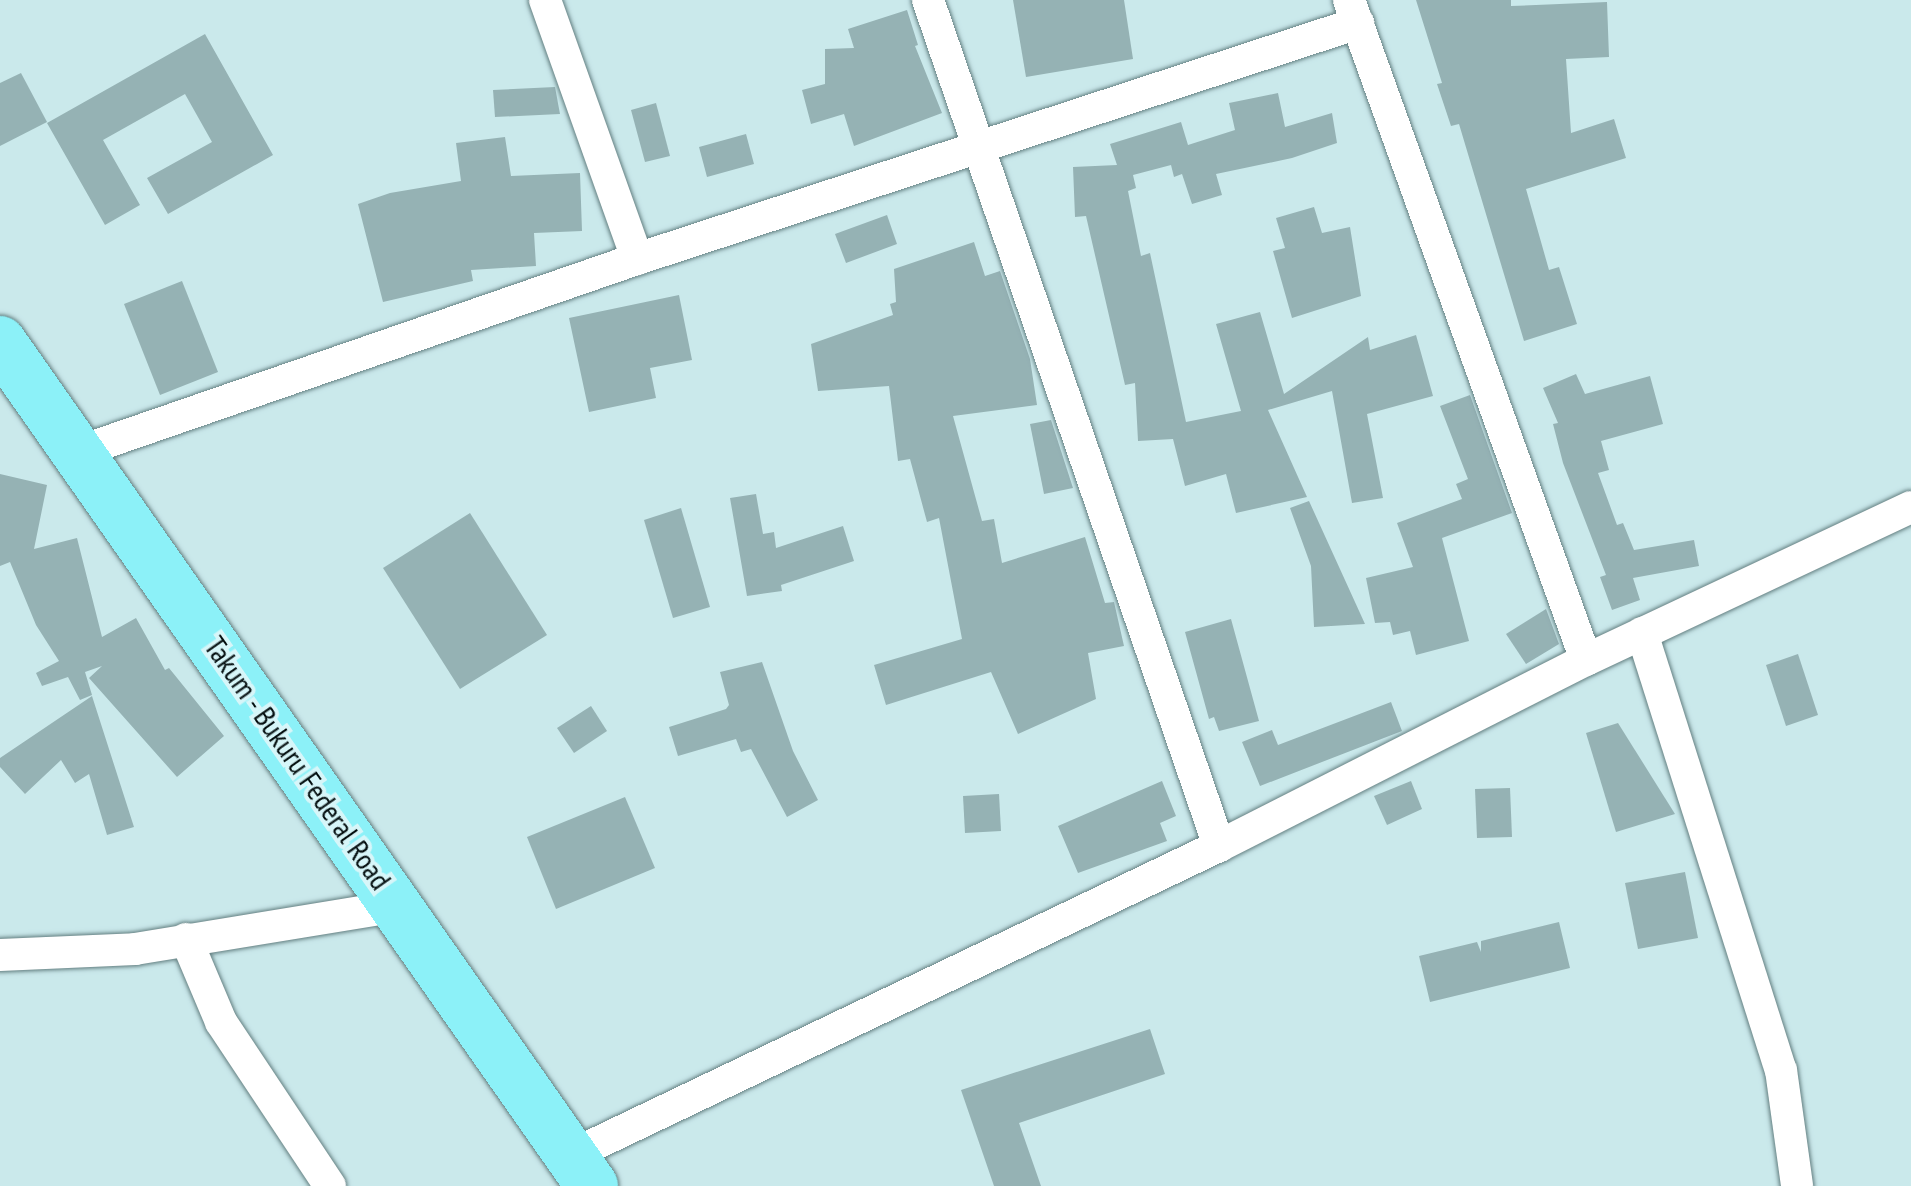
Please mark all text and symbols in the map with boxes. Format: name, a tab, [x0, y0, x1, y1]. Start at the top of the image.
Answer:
street label: Takum - Bukuru Federal Road	[196, 629, 400, 897]

